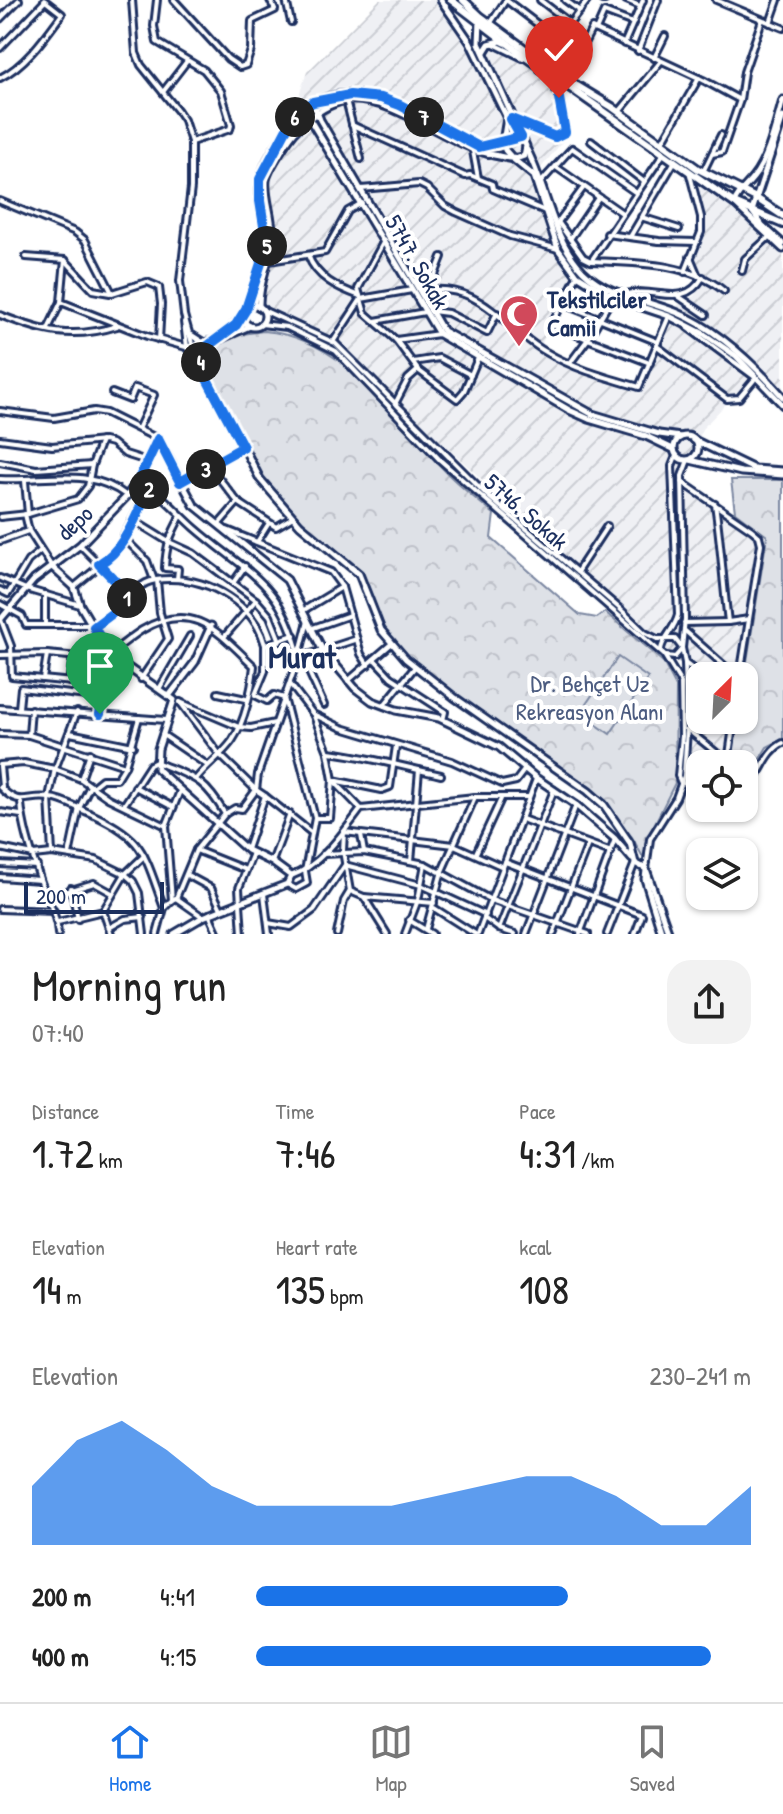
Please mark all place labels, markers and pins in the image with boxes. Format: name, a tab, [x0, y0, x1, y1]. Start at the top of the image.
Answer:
pin	[525, 16, 593, 98]
pin: 6	[275, 97, 315, 137]
pin: 7	[404, 97, 444, 137]
pin: 5	[247, 226, 287, 266]
place label: Tekstilciler Camii	[546, 283, 648, 343]
mosque icon: Tekstilciler Camii	[498, 293, 540, 348]
pin: 4	[181, 342, 221, 382]
pin: 3	[186, 449, 226, 489]
pin: 2	[129, 469, 169, 509]
pin: 1	[107, 578, 147, 618]
pin	[66, 632, 134, 714]

